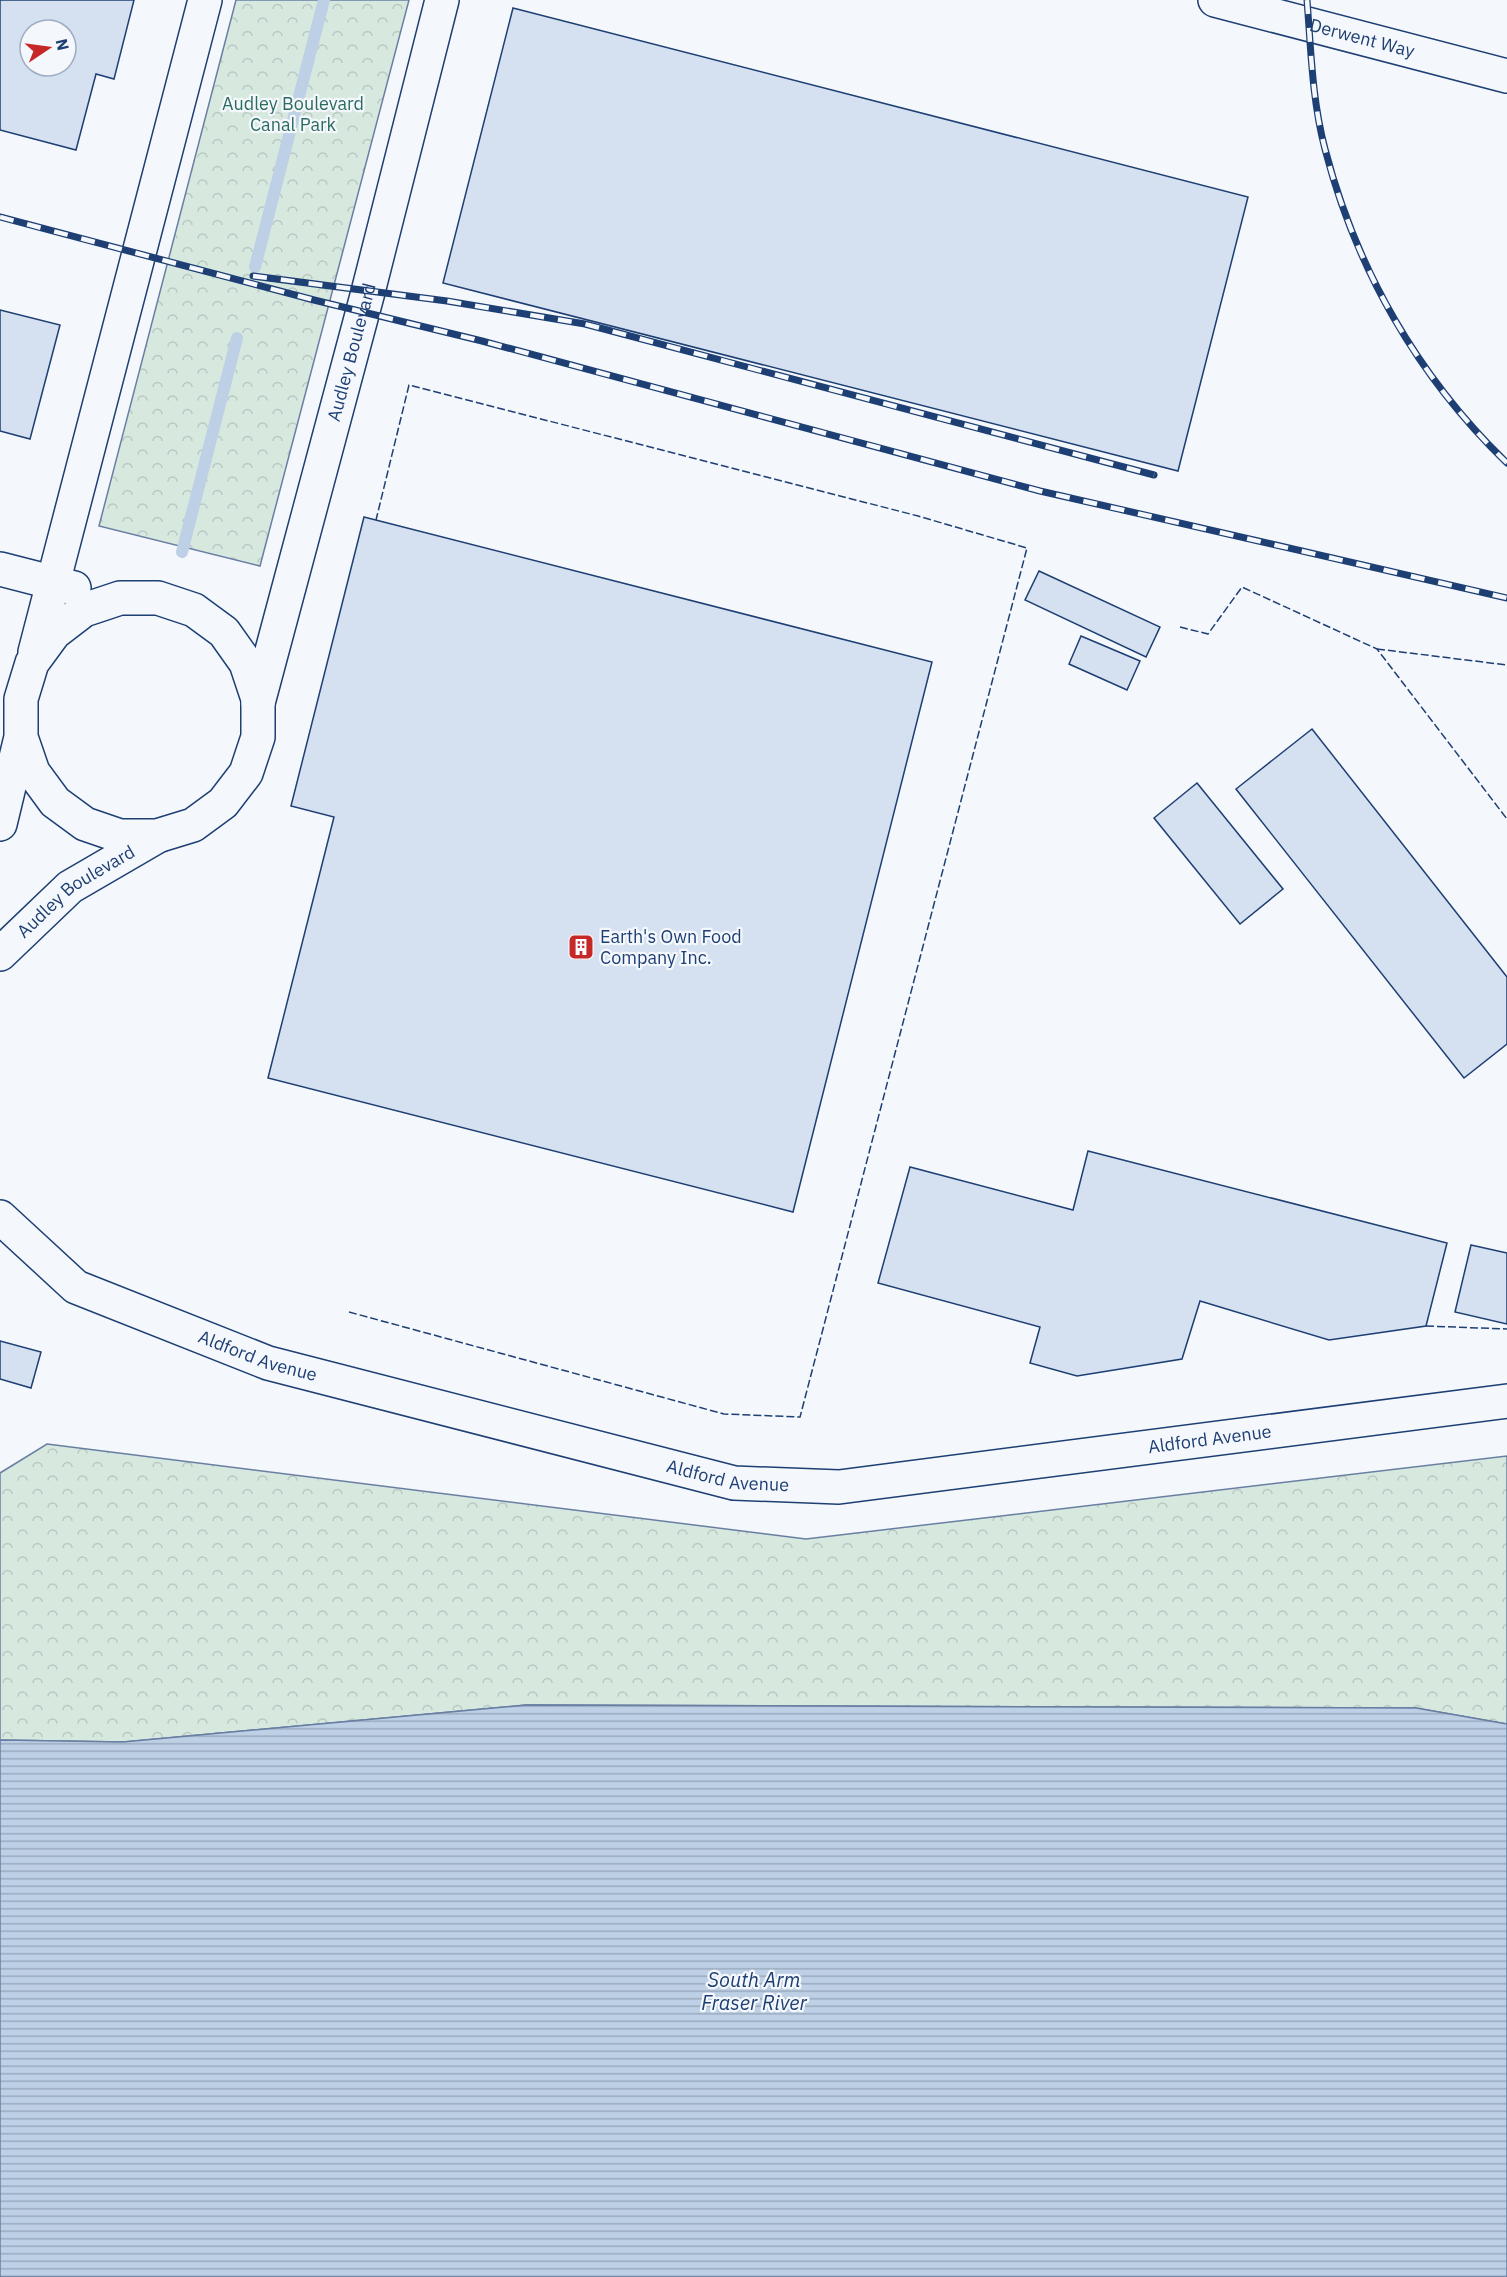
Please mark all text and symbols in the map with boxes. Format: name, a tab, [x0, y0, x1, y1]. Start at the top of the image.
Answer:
street label: Derwent Way	[1307, 13, 1417, 62]
north arrow	[18, 18, 78, 78]
text: N	[52, 37, 74, 53]
park label: Audley Boulevard Canal Park	[222, 92, 364, 136]
street label: Audley Boulevard	[322, 281, 381, 424]
street label: Audley Boulevard	[12, 840, 139, 943]
place label: Earth's Own Food Company Inc.	[600, 925, 742, 969]
building icon: Earth's Own Food Company Inc.	[566, 932, 596, 962]
street label: Aldford Avenue	[195, 1325, 320, 1386]
street label: Aldford Avenue	[1147, 1419, 1273, 1458]
street label: Aldford Avenue	[664, 1454, 790, 1496]
water label: South Arm Fraser River	[701, 1966, 808, 2016]

